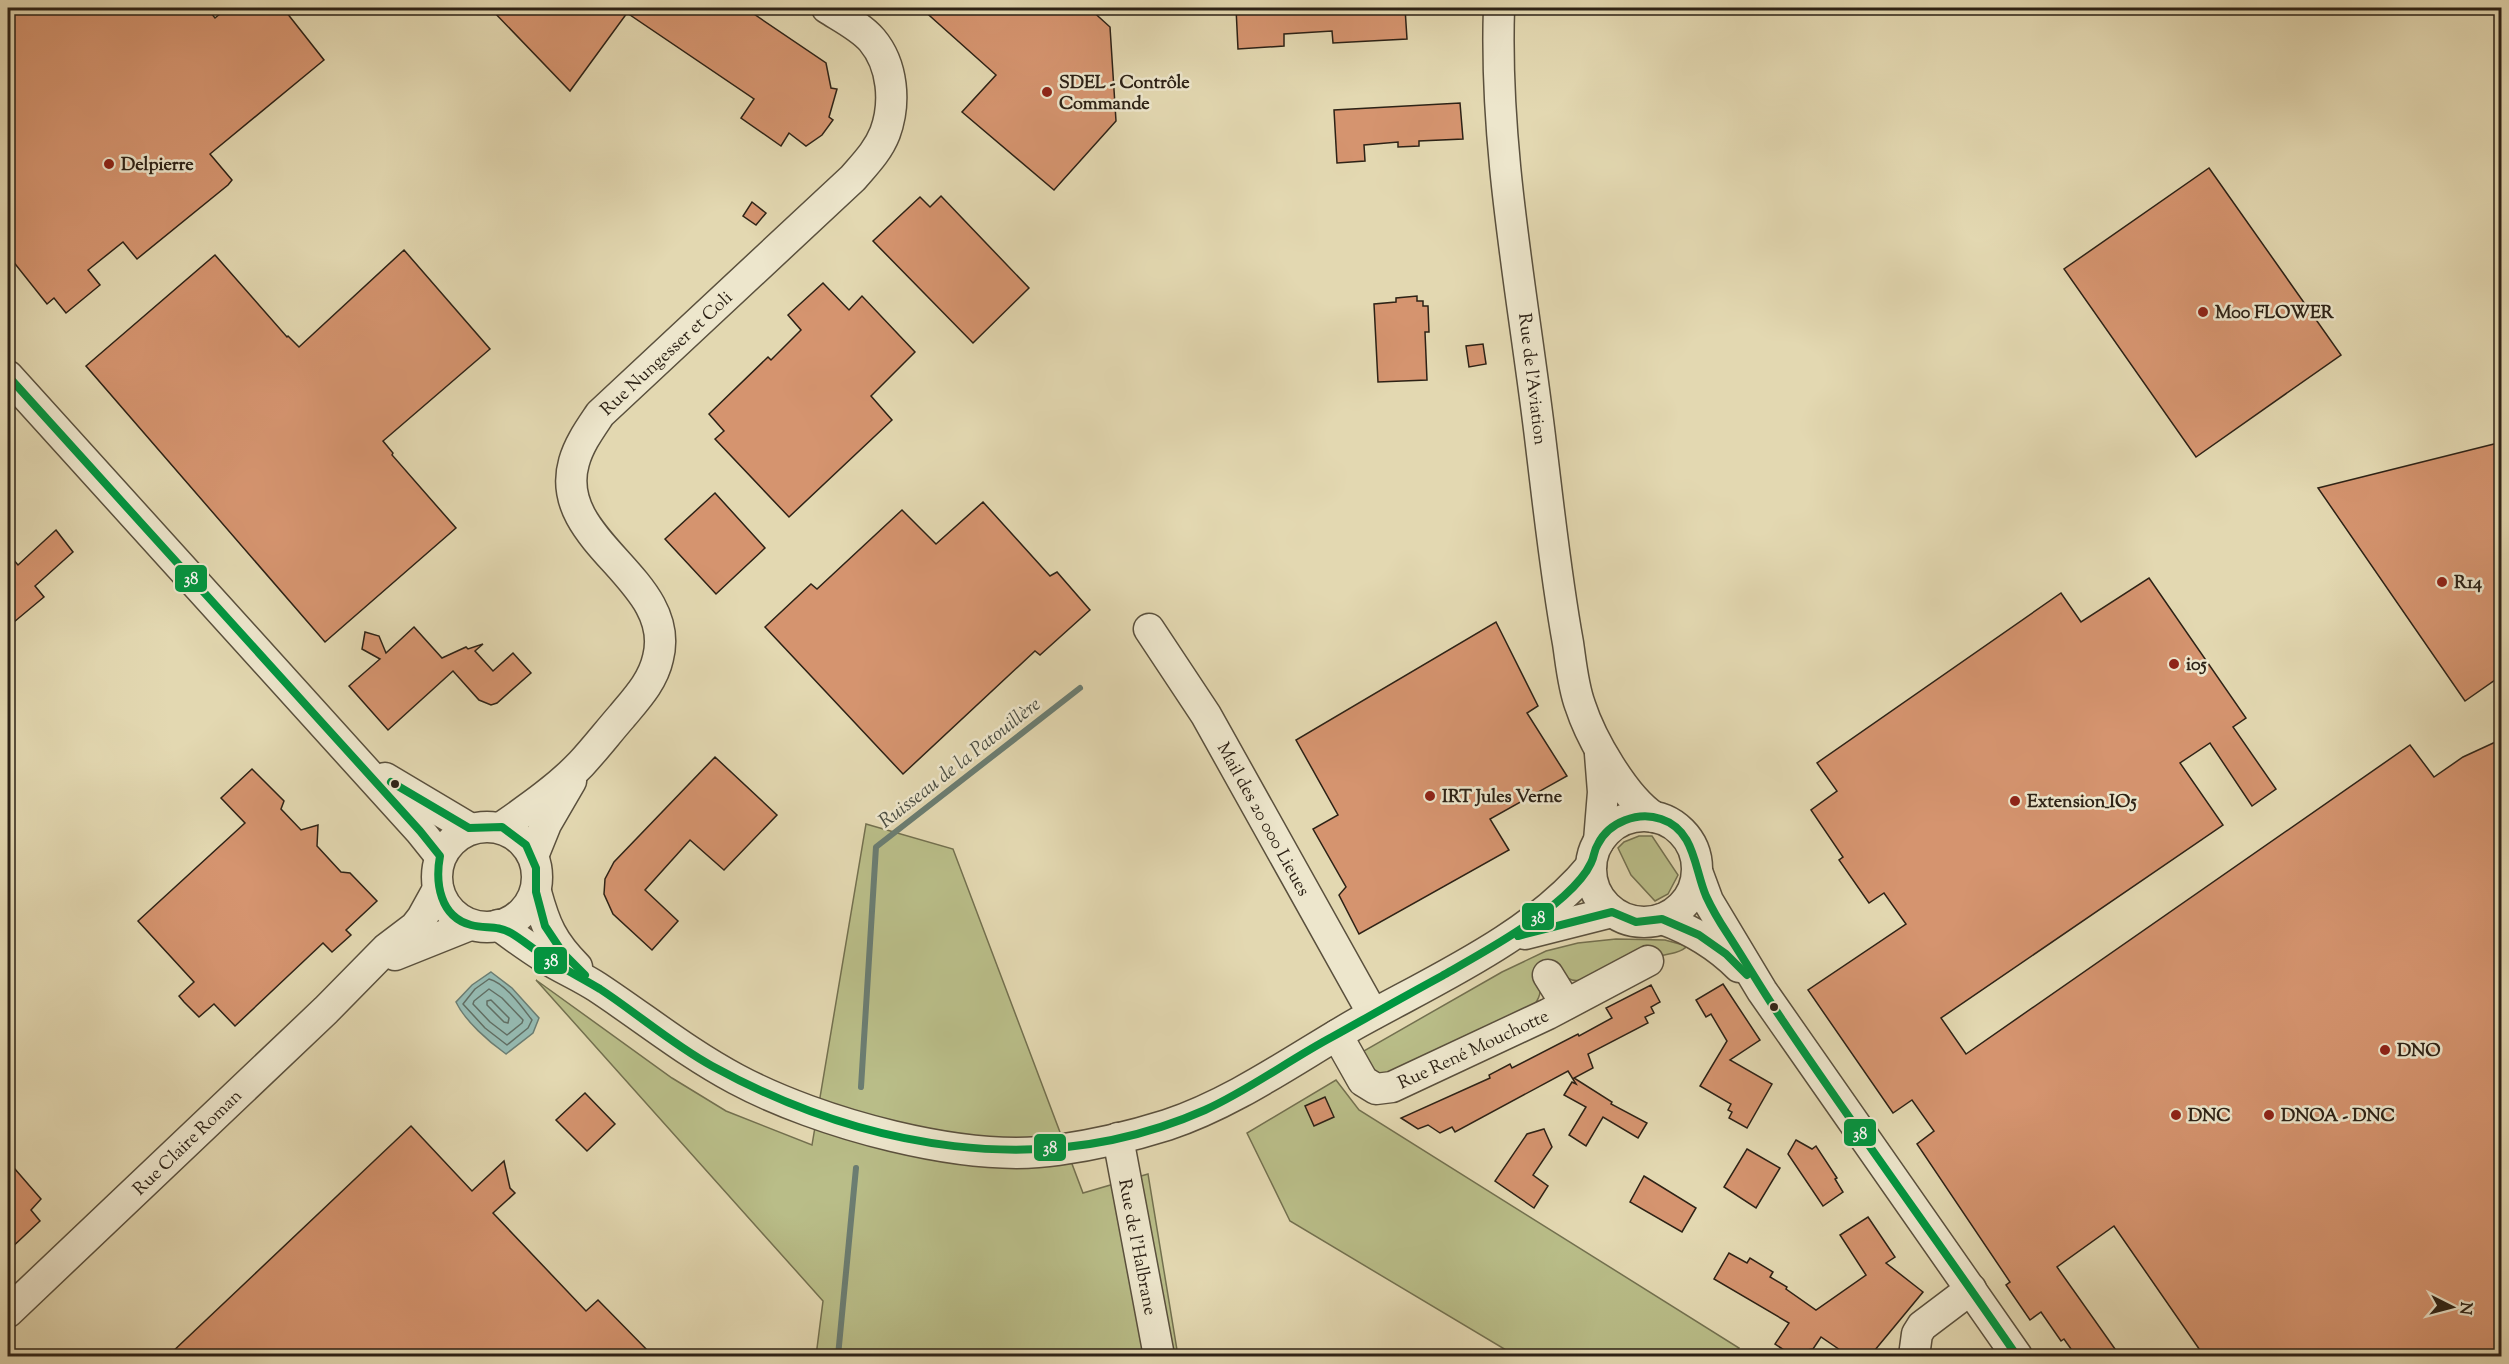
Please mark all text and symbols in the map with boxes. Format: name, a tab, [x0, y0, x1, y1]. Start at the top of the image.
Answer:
place label: SDEL - Contrôle Commande	[1059, 71, 1190, 118]
marker: SDEL - Contrôle Commande	[1040, 85, 1054, 99]
place label: Delpierre	[121, 153, 194, 179]
marker: Delpierre	[102, 157, 116, 171]
street label: Rue Nungesser et Coli	[595, 286, 739, 423]
place label: M00 FLOWER	[2215, 301, 2335, 327]
marker: M00 FLOWER	[2196, 305, 2210, 319]
street label: Rue de l'Aviation	[1510, 312, 1552, 447]
line badge: 38	[174, 564, 208, 593]
text: 38	[184, 569, 198, 592]
place label: R14	[2454, 571, 2482, 597]
marker: R14	[2435, 575, 2449, 589]
place label: i05	[2186, 653, 2208, 679]
marker: i05	[2167, 657, 2181, 671]
water label: Ruisseau de la Patouillère	[873, 691, 1048, 836]
street label: Mail des 20 000 Lieues	[1209, 738, 1315, 902]
unlabelled marker	[389, 778, 401, 790]
place label: IRT Jules Verne	[1442, 785, 1563, 811]
marker: IRT Jules Verne	[1423, 789, 1437, 803]
place label: Extension_IO5	[2027, 790, 2137, 816]
marker: Extension_IO5	[2008, 794, 2022, 808]
line badge: 38	[1521, 902, 1555, 931]
text: 38	[1531, 908, 1545, 931]
line badge: 38	[533, 946, 568, 975]
text: 38	[544, 951, 558, 974]
unlabelled marker	[1768, 1001, 1780, 1013]
street label: Rue René Mouchotte	[1394, 1004, 1554, 1097]
place label: DNO	[2397, 1039, 2441, 1065]
marker: DNO	[2378, 1043, 2392, 1057]
street label: Rue Claire Roman	[128, 1084, 249, 1202]
place label: DNC	[2188, 1104, 2231, 1130]
place label: DNOA - DNC	[2281, 1104, 2395, 1130]
marker: DNC	[2169, 1108, 2183, 1122]
marker: DNOA - DNC	[2262, 1108, 2276, 1122]
line badge: 38	[1843, 1118, 1877, 1147]
text: 38	[1853, 1124, 1867, 1147]
line badge: 38	[1033, 1133, 1067, 1162]
text: 38	[1043, 1138, 1057, 1161]
street label: Rue de l'Halbrane	[1110, 1177, 1162, 1318]
north arrow	[2422, 1277, 2482, 1337]
text: N	[2452, 1301, 2477, 1316]

